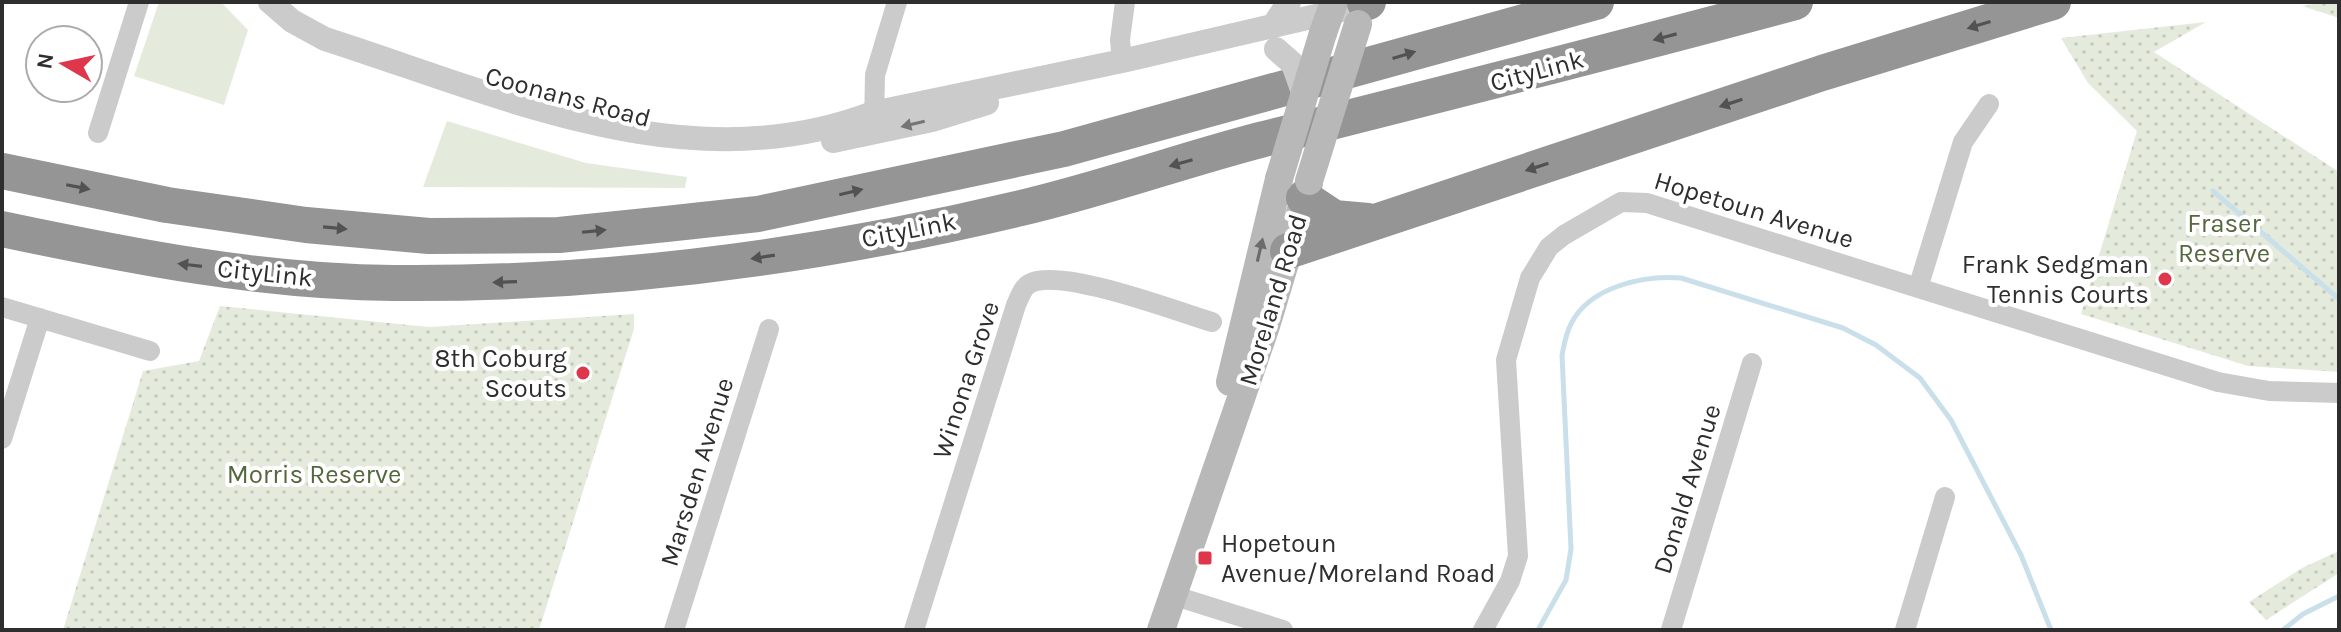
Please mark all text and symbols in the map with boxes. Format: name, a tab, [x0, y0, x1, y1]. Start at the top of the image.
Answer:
one-way arrow	[1966, 19, 1990, 32]
north arrow	[24, 24, 104, 104]
one-way arrow	[1653, 31, 1678, 43]
street label: CityLink	[1487, 44, 1587, 98]
one-way arrow	[1393, 48, 1417, 61]
text: N	[31, 51, 59, 71]
street label: Coonans Road	[482, 60, 654, 134]
one-way arrow	[1718, 97, 1742, 110]
one-way arrow	[900, 118, 925, 131]
one-way arrow	[1168, 157, 1192, 170]
one-way arrow	[1525, 161, 1549, 174]
street label: Hopetoun Avenue	[1650, 165, 1858, 255]
one-way arrow	[66, 181, 91, 194]
one-way arrow	[839, 185, 864, 198]
street label: CityLink	[859, 206, 959, 254]
park label: Fraser Reserve	[2178, 208, 2270, 269]
street label: Moreland Road	[1232, 210, 1314, 390]
one-way arrow	[323, 222, 348, 235]
one-way arrow	[582, 225, 607, 238]
one-way arrow	[1254, 237, 1267, 262]
place label: Frank Sedgman Tennis Courts	[1962, 249, 2149, 310]
one-way arrow	[751, 251, 776, 264]
street label: CityLink	[216, 253, 314, 293]
one-way arrow	[177, 258, 202, 271]
marker: Frank Sedgman Tennis Courts	[2156, 270, 2174, 288]
one-way arrow	[492, 276, 517, 289]
street label: Winona Grove	[926, 297, 1006, 463]
place label: 8th Coburg Scouts	[434, 343, 567, 404]
marker: 8th Coburg Scouts	[574, 364, 592, 382]
street label: Marsden Avenue	[654, 374, 740, 570]
street label: Donald Avenue	[1646, 400, 1728, 578]
park label: Morris Reserve	[227, 459, 401, 490]
place label: Hopetoun Avenue/Moreland Road	[1221, 528, 1495, 589]
marker: Hopetoun Avenue/Moreland Road	[1196, 549, 1214, 567]

